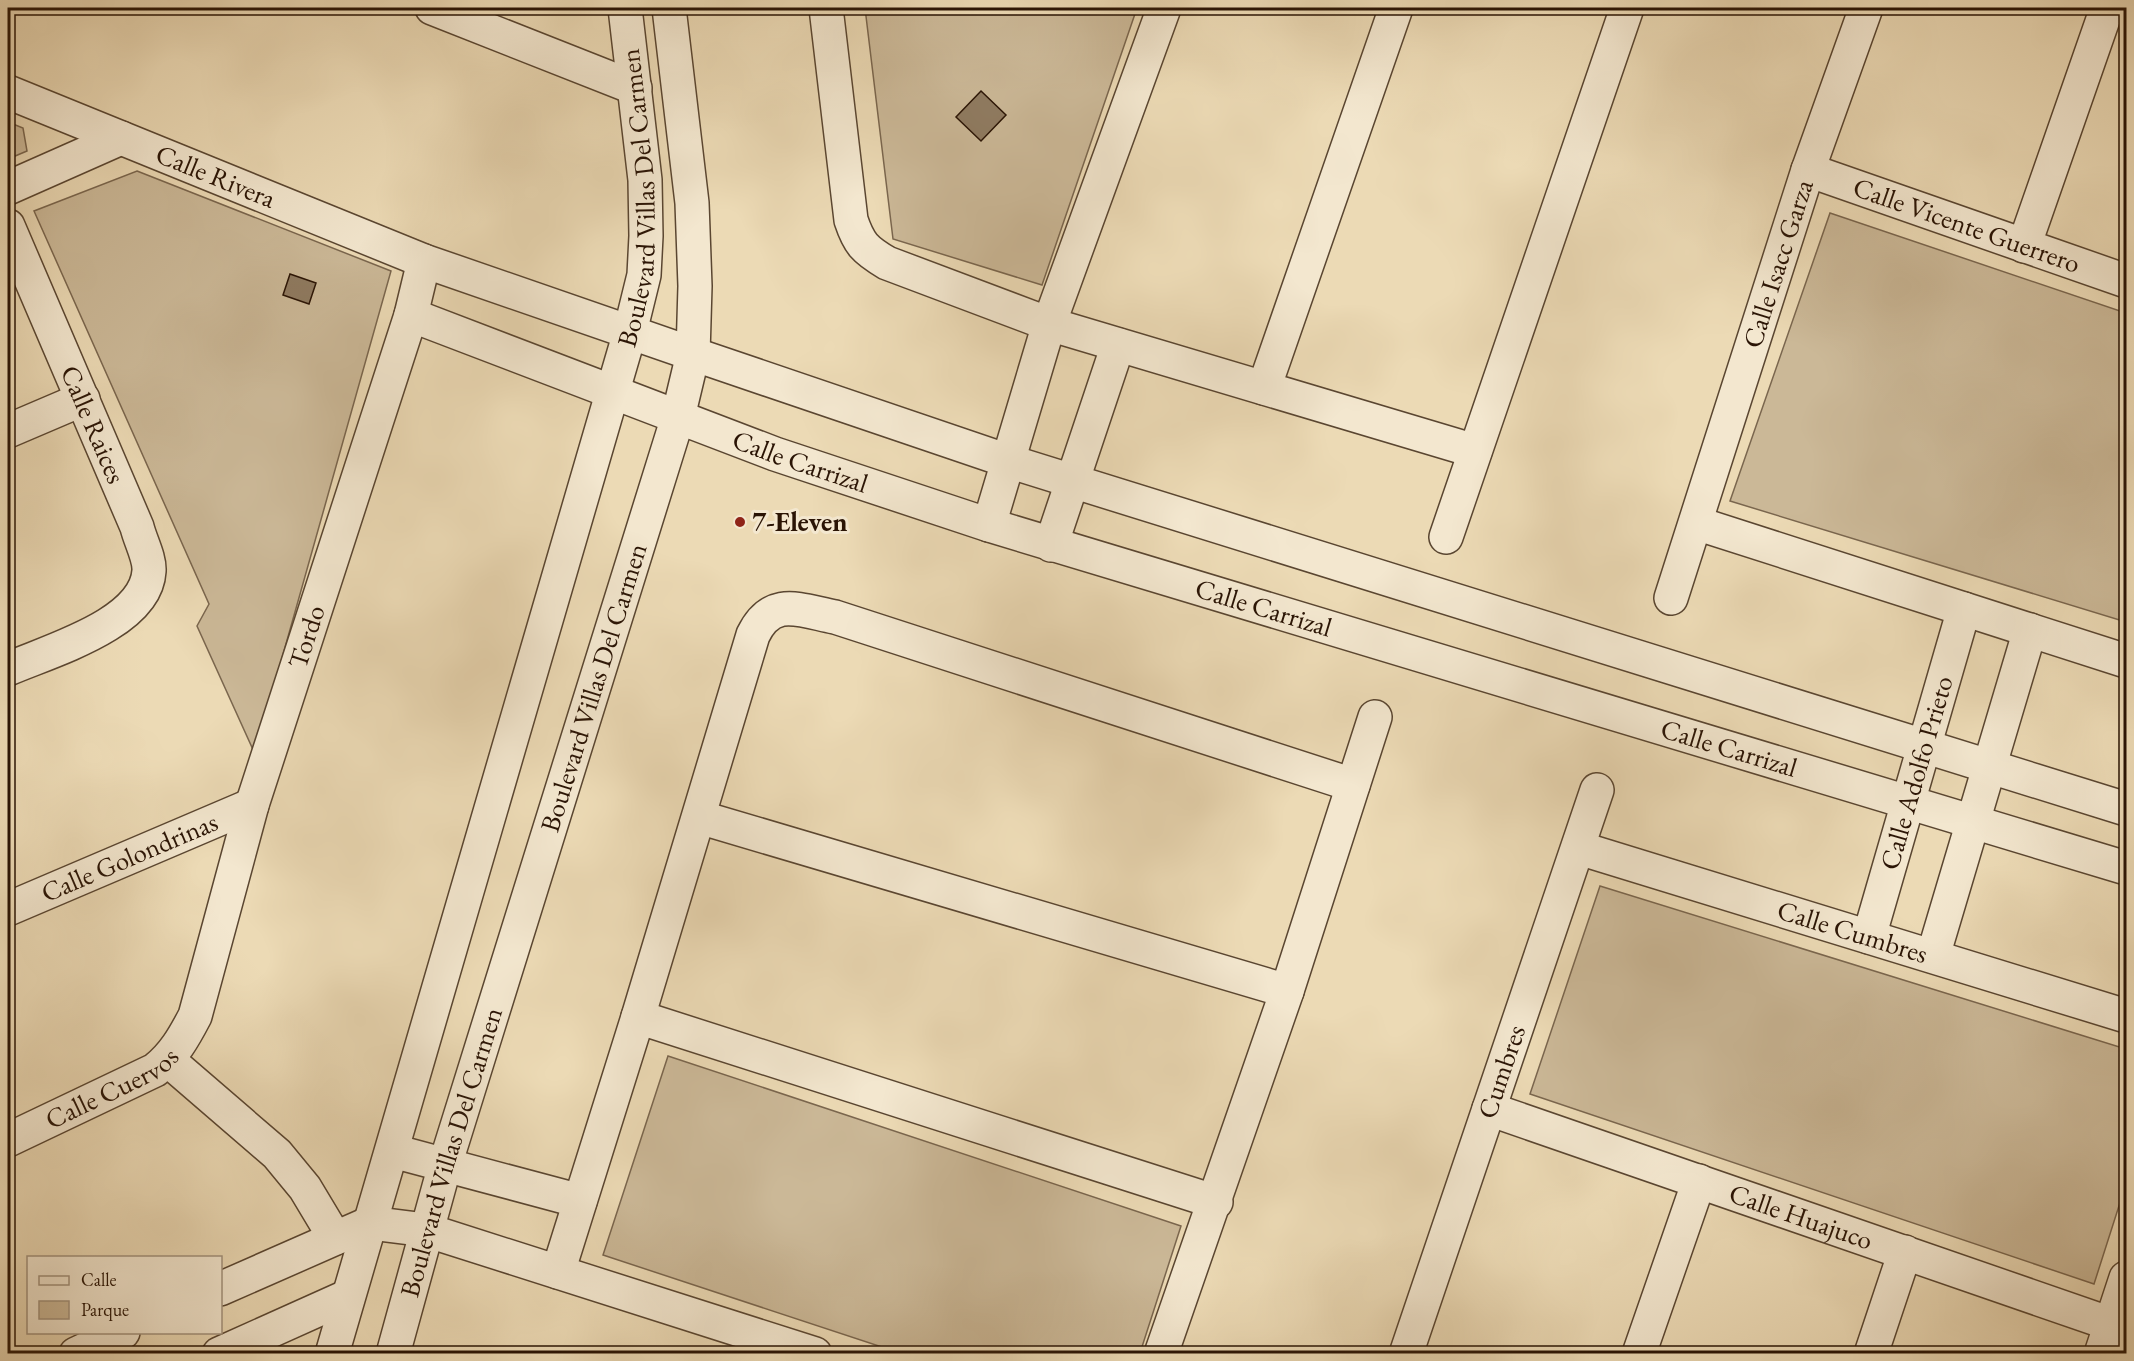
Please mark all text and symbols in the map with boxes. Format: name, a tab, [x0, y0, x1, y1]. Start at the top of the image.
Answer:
street label: Boulevard Villas Del Carmen	[609, 47, 663, 351]
street label: Calle Rivera	[151, 136, 281, 216]
street label: Calle Vicente Guerrero	[1849, 169, 2085, 281]
street label: Calle Isacc Garza	[1734, 175, 1821, 352]
street label: Calle Raices	[53, 360, 134, 489]
street label: Calle Carrizal	[728, 421, 873, 501]
place label: 7-Eleven	[752, 504, 848, 539]
marker: 7-Eleven	[733, 515, 747, 529]
street label: Boulevard Villas Del Carmen	[532, 539, 655, 836]
street label: Calle Carrizal	[1191, 570, 1336, 644]
street label: Tordo	[279, 600, 333, 673]
street label: Calle Adolfo Prieto	[1871, 672, 1961, 874]
street label: Calle Carrizal	[1657, 711, 1802, 785]
street label: Calle Golondrinas	[36, 804, 223, 910]
street label: Calle Cumbres	[1773, 892, 1932, 971]
street label: Boulevard Villas Del Carmen	[391, 1003, 510, 1301]
street label: Cumbres	[1469, 1020, 1533, 1123]
street label: Calle Cuervos	[39, 1040, 186, 1137]
street label: Calle Huajuco	[1725, 1175, 1877, 1257]
legend	[27, 1256, 222, 1334]
text: Calle	[81, 1268, 117, 1291]
text: Parque	[81, 1298, 129, 1321]

